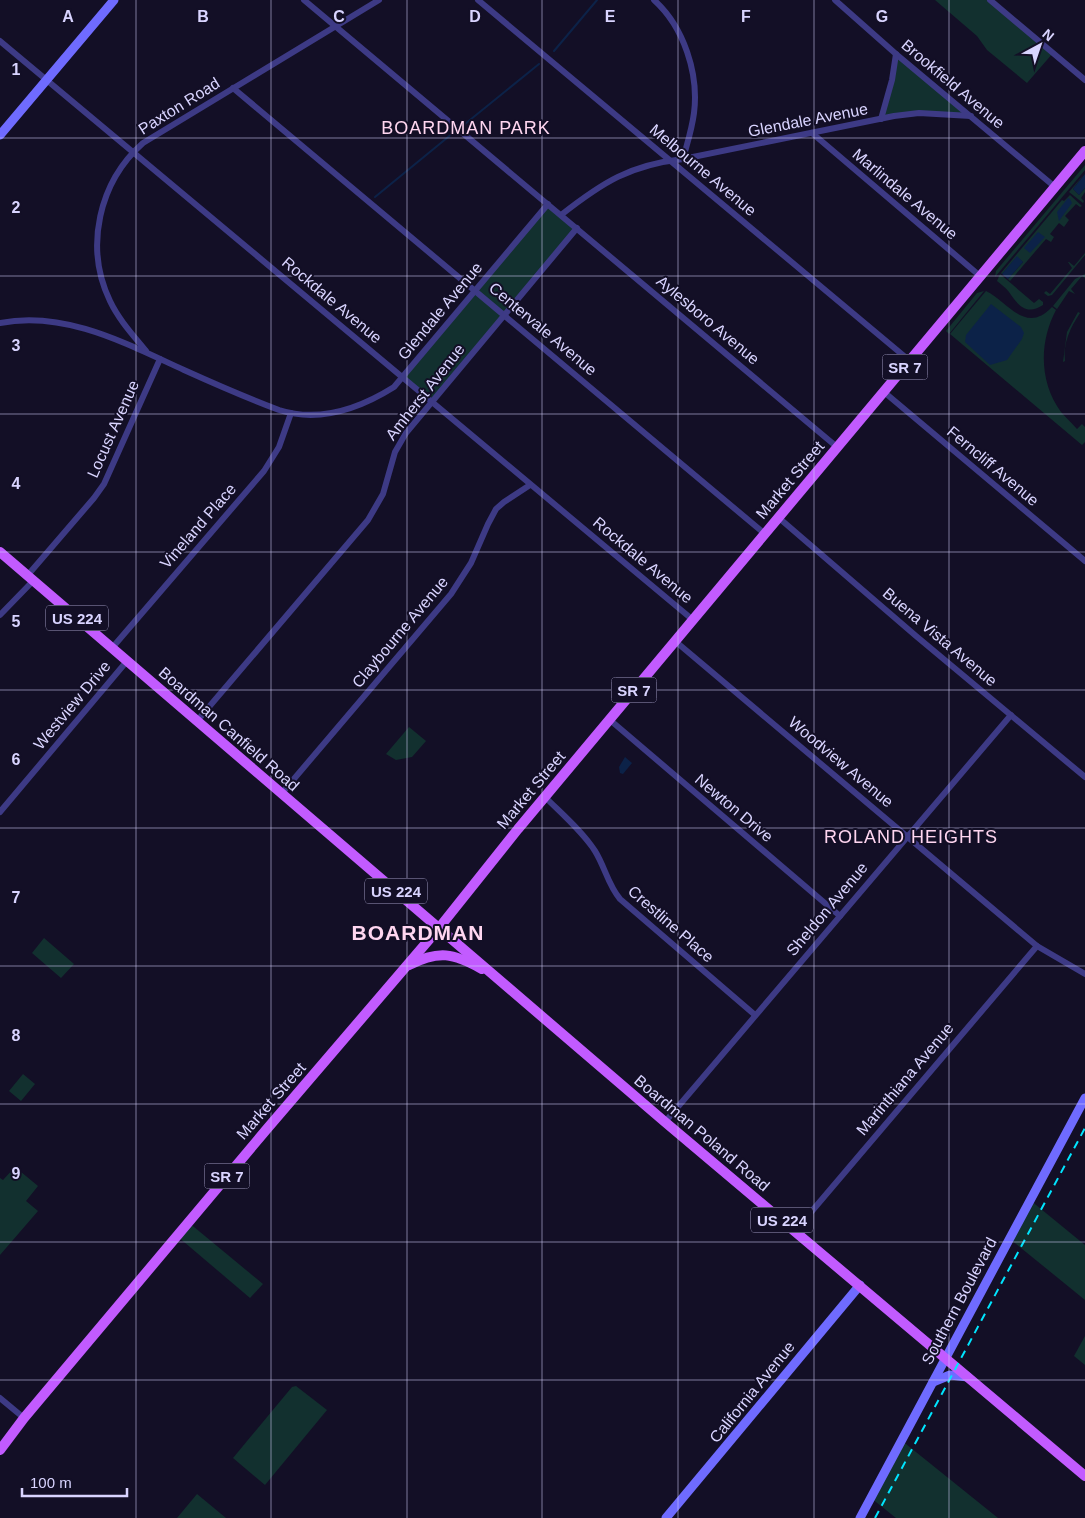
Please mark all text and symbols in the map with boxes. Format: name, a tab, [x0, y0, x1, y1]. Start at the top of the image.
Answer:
text: A	[62, 8, 74, 25]
text: B	[197, 8, 209, 25]
text: C	[333, 8, 345, 25]
text: D	[469, 8, 481, 25]
text: E	[605, 8, 616, 25]
text: F	[741, 8, 751, 25]
text: G	[876, 8, 888, 25]
north arrow	[1015, 20, 1065, 70]
text: N	[1039, 26, 1057, 44]
street label: Brookfield Avenue	[898, 36, 1008, 132]
text: 1	[12, 61, 21, 78]
street label: Paxton Road	[135, 74, 223, 138]
street label: Glendale Avenue	[747, 100, 869, 140]
district label: BOARDMAN PARK	[381, 118, 551, 138]
street label: Melbourne Avenue	[647, 121, 760, 219]
street label: Marlindale Avenue	[849, 145, 961, 243]
text: 2	[12, 199, 21, 216]
street label: Rockdale Avenue	[279, 254, 385, 347]
street label: Glendale Avenue	[394, 259, 486, 363]
street label: Aylesboro Avenue	[653, 272, 763, 368]
street label: Centervale Avenue	[486, 279, 600, 379]
text: 3	[12, 337, 21, 354]
street label: Amherst Avenue	[382, 341, 468, 443]
road number: SR 7	[882, 354, 928, 380]
street label: Locust Avenue	[84, 378, 142, 480]
street label: Ferncliff Avenue	[944, 423, 1042, 509]
street label: Market Street	[753, 437, 828, 522]
text: 4	[12, 475, 21, 492]
street label: Vineland Place	[157, 480, 239, 572]
street label: Rockdale Avenue	[590, 514, 696, 607]
street label: Claybourne Avenue	[349, 573, 451, 691]
street label: Buena Vista Avenue	[880, 584, 1001, 690]
road number: US 224	[46, 606, 108, 630]
text: 5	[12, 613, 21, 630]
street label: Westview Drive	[30, 657, 114, 753]
street label: Boardman Canfield Road	[156, 664, 302, 794]
road number: SR 7	[612, 678, 656, 702]
street label: Woodview Avenue	[785, 713, 897, 811]
street label: Market Street	[494, 747, 569, 832]
text: 6	[12, 751, 21, 768]
street label: Newton Drive	[692, 771, 776, 845]
district label: ROLAND HEIGHTS	[824, 827, 998, 847]
street label: Sheldon Avenue	[783, 859, 871, 959]
road number: US 224	[365, 878, 427, 904]
street label: Crestline Place	[625, 882, 717, 966]
text: 7	[12, 889, 21, 906]
district label: BOARDMAN	[352, 921, 484, 944]
street label: Marinthiana Avenue	[853, 1019, 957, 1139]
text: 8	[12, 1027, 21, 1044]
street label: Market Street	[233, 1059, 309, 1143]
street label: Boardman Poland Road	[631, 1072, 773, 1194]
road number: SR 7	[204, 1164, 250, 1188]
text: 9	[12, 1165, 21, 1182]
road number: US 224	[751, 1208, 813, 1232]
street label: Southern Boulevard	[918, 1235, 1000, 1367]
street label: California Avenue	[706, 1338, 798, 1446]
scale bar	[22, 1466, 128, 1498]
text: 100 m	[30, 1474, 72, 1491]

